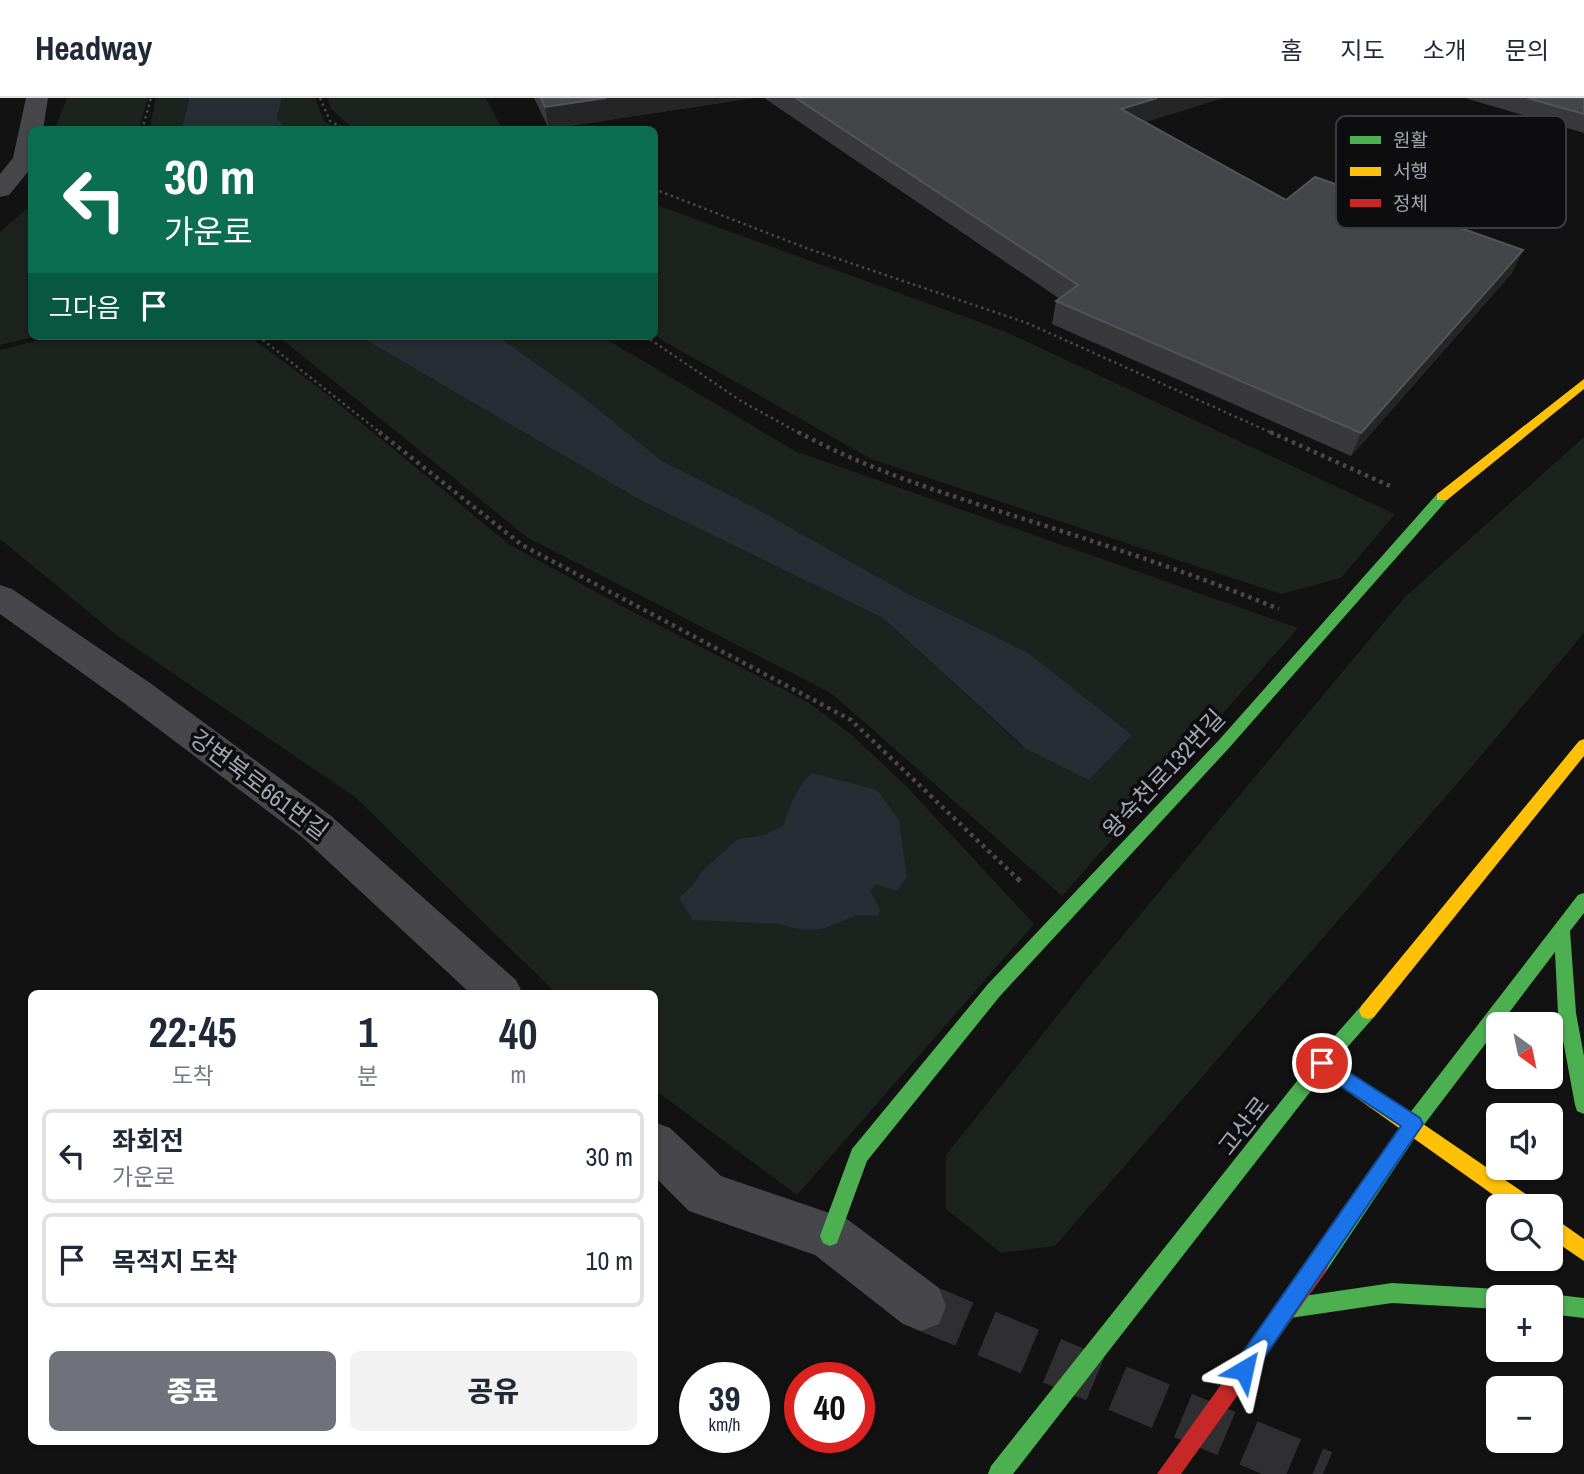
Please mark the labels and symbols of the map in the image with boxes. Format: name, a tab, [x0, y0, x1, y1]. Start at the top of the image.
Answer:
legend	[1336, 116, 1566, 228]
text: 원활	[1393, 127, 1428, 153]
text: 서행	[1393, 158, 1428, 184]
text: 정체	[1393, 190, 1428, 216]
street label: 왕숙천로132번길	[1095, 702, 1231, 845]
street label: 강변북로661번길	[184, 722, 335, 847]
north arrow	[1486, 1012, 1563, 1088]
pin	[1292, 1033, 1352, 1093]
street label: 고산로	[1210, 1089, 1276, 1161]
position arrow	[1207, 1333, 1281, 1407]
speed limit sign: 40	[784, 1362, 875, 1453]

